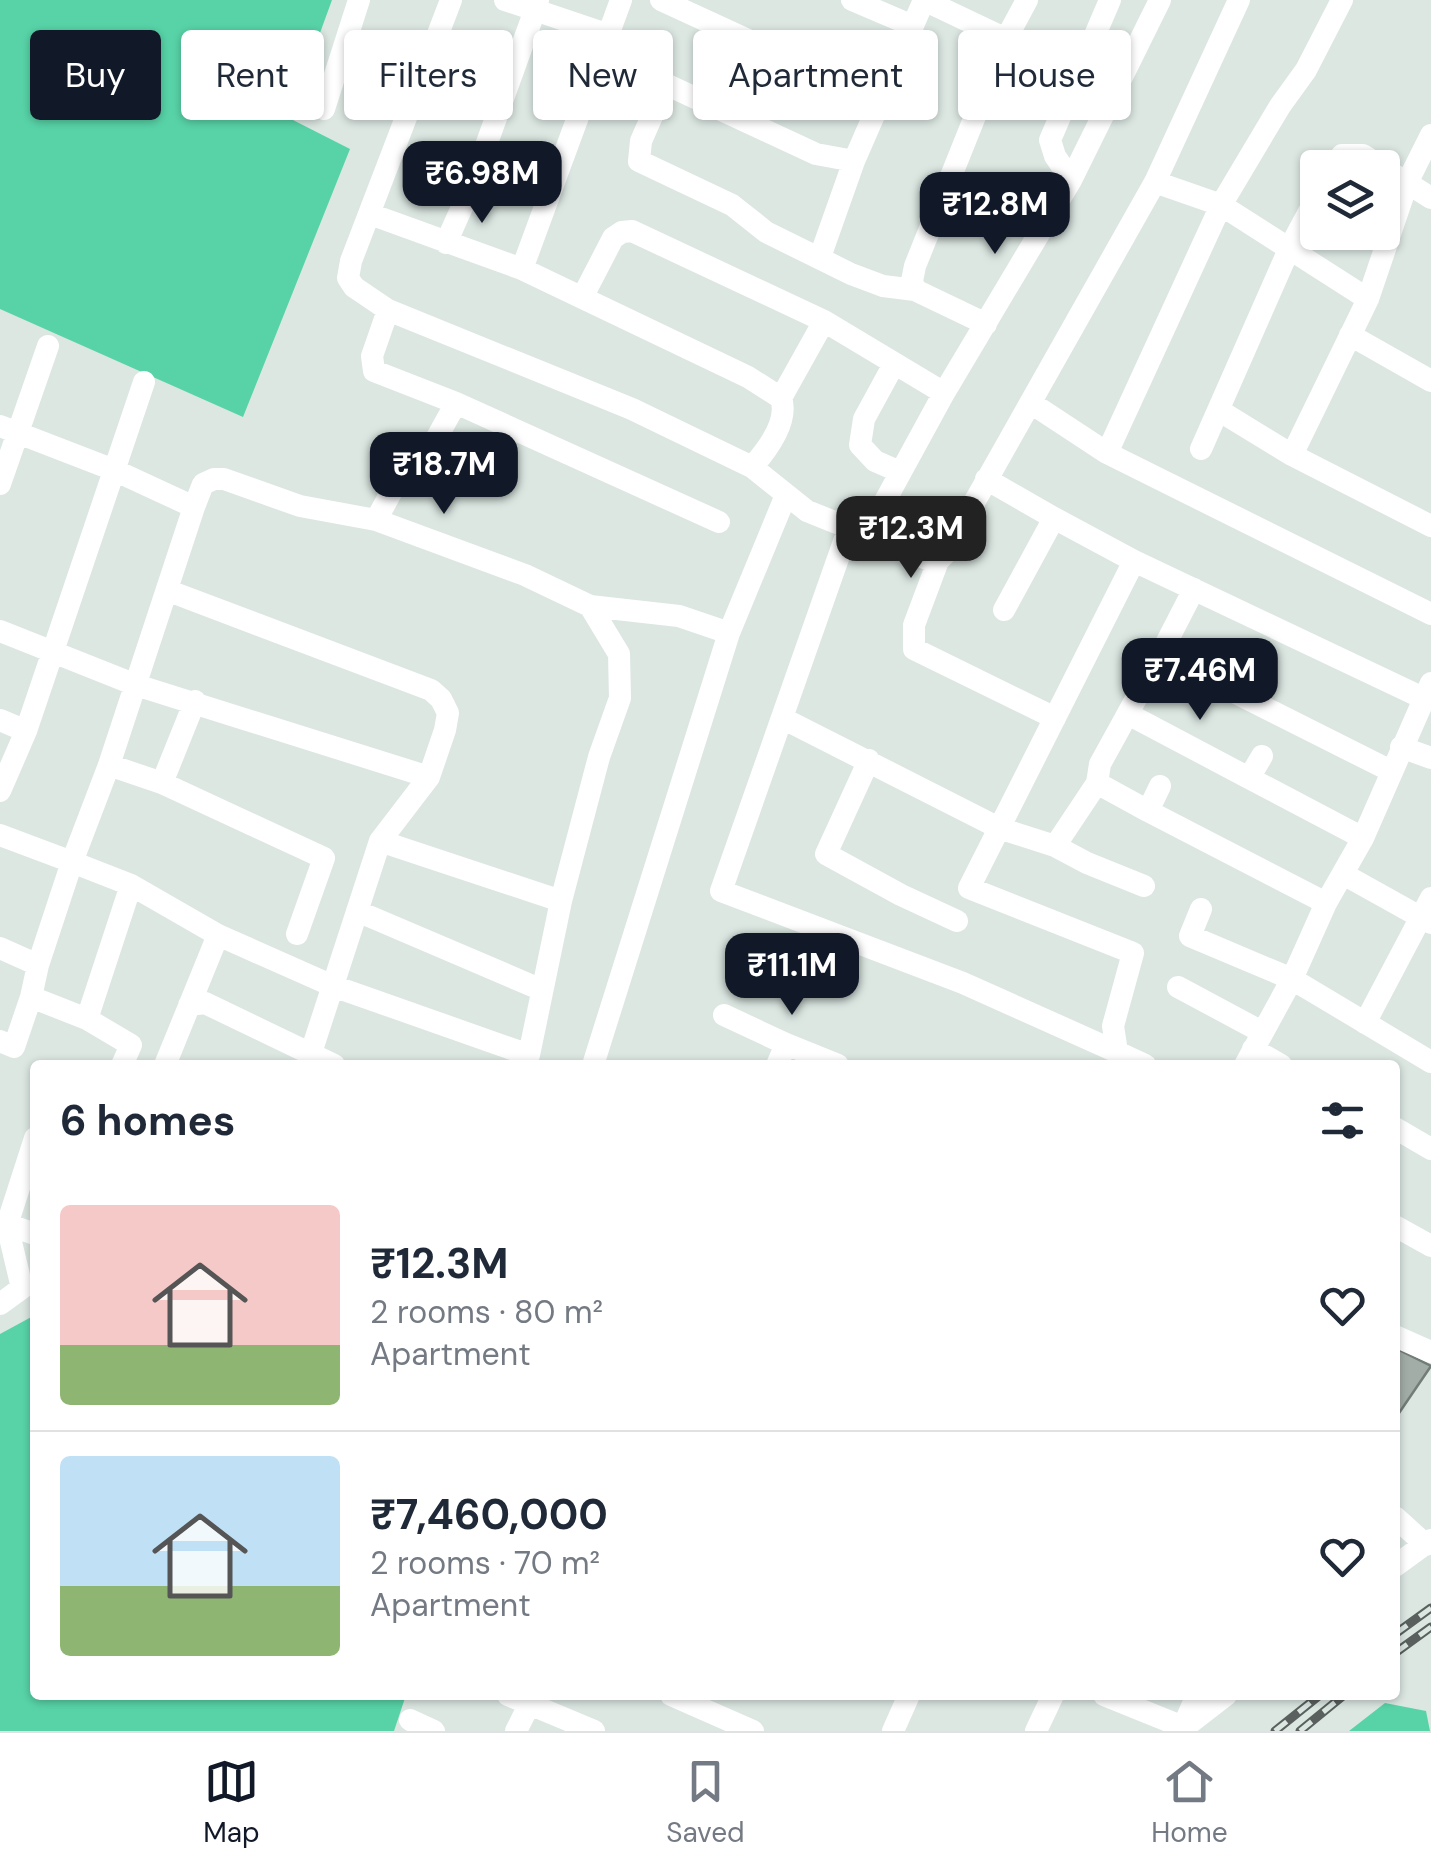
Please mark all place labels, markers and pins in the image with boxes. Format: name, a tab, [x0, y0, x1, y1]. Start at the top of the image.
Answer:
pin: ₹6.98M	[401, 141, 563, 226]
pin: ₹12.8M	[914, 172, 1076, 257]
pin: ₹18.7M	[363, 432, 525, 517]
pin: ₹12.3M	[830, 496, 992, 581]
pin: ₹7.46M	[1119, 638, 1281, 723]
pin: ₹11.1M	[711, 933, 873, 1018]

